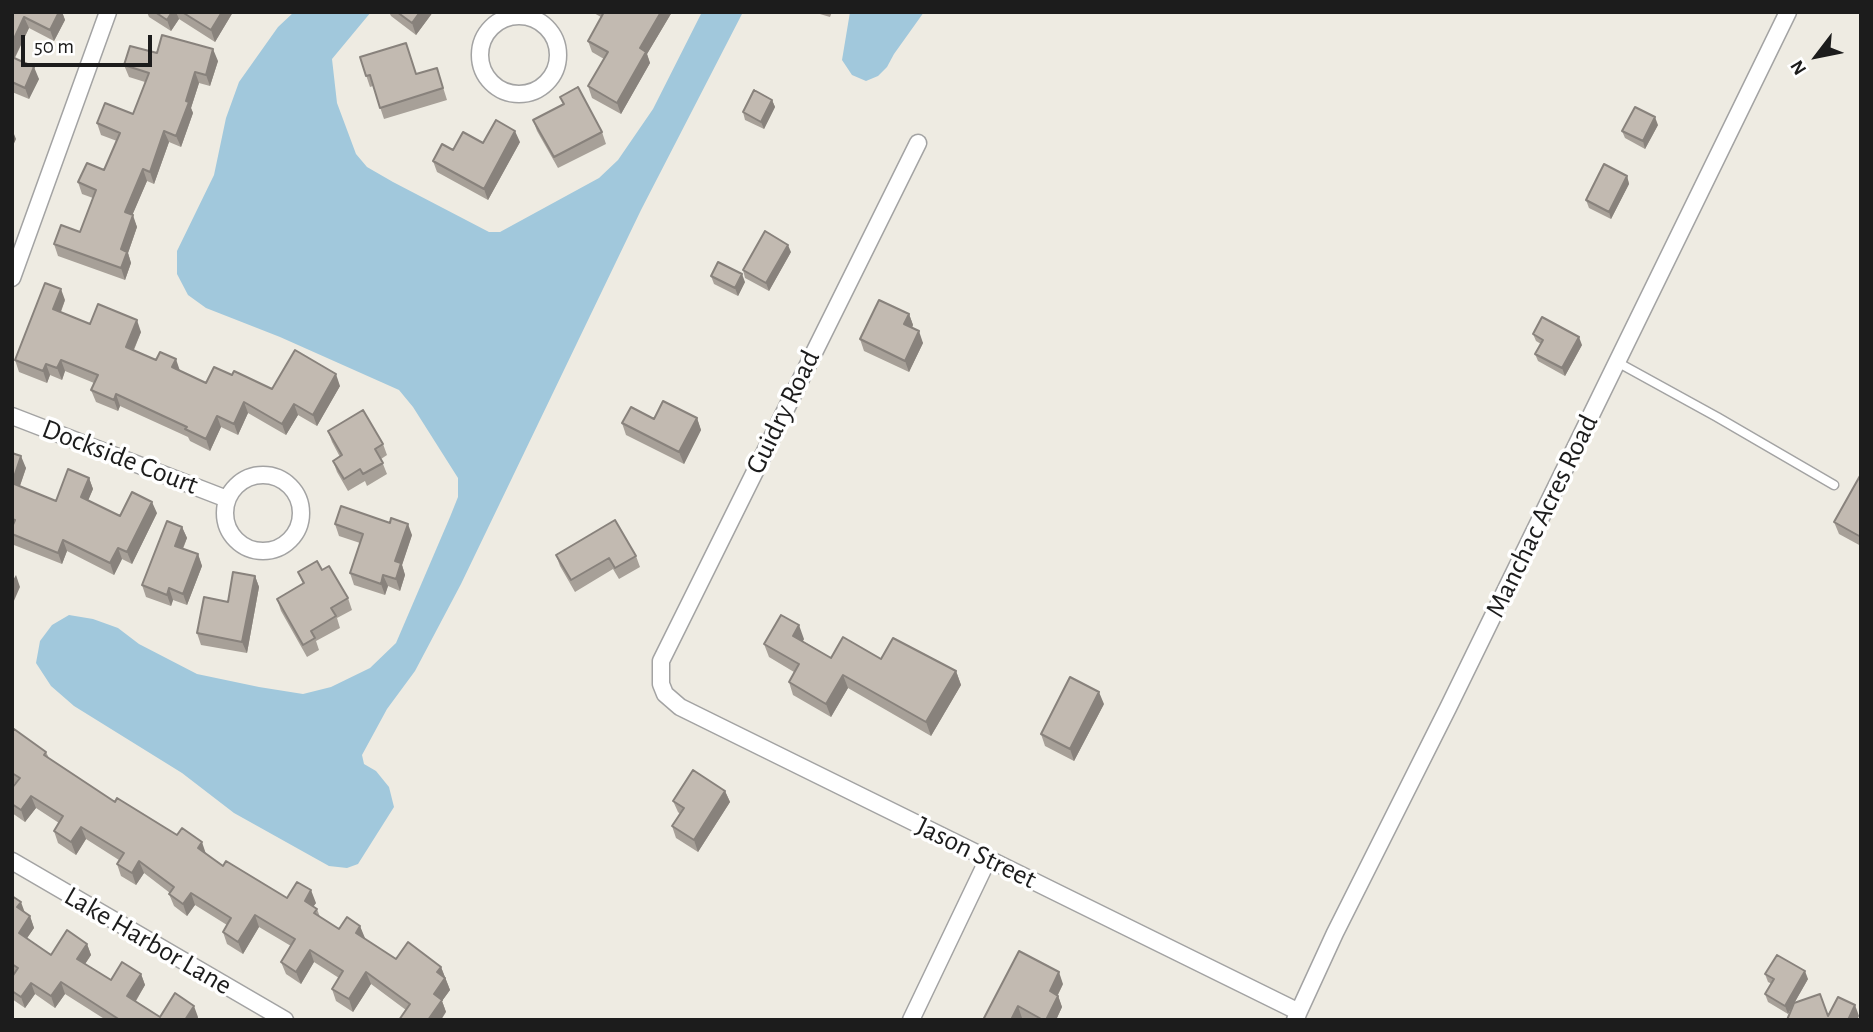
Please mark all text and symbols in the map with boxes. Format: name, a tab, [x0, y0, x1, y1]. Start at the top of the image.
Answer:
scale bar	[24, 21, 156, 65]
north arrow	[1782, 21, 1852, 91]
text: 50 m	[34, 36, 74, 57]
text: N	[1787, 57, 1810, 78]
street label: Guidry Road	[739, 345, 827, 479]
street label: Manchac Acres Road	[1478, 409, 1606, 623]
street label: Dockside Court	[37, 412, 203, 502]
street label: Jason Street	[910, 809, 1042, 897]
street label: Lake Harbor Lane	[58, 879, 238, 1003]

